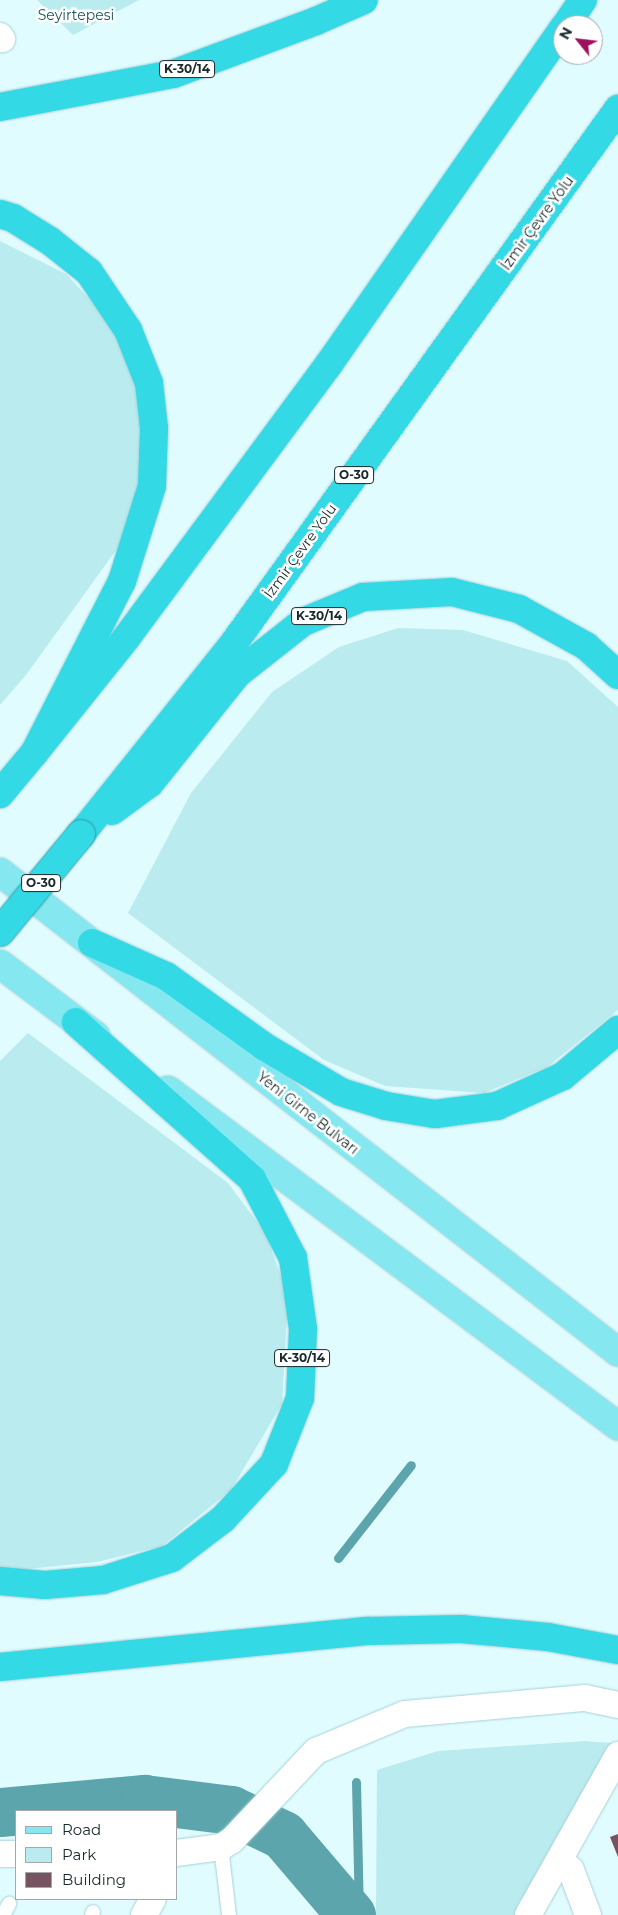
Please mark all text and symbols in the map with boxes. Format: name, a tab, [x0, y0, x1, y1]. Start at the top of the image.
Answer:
park label: Seyirtepesi	[38, 7, 114, 23]
north arrow	[553, 15, 603, 65]
text: N	[555, 24, 576, 43]
road number: K-30/14	[158, 60, 216, 78]
street label: İzmir Çevre Yolu	[497, 173, 577, 273]
road number: O-30	[334, 466, 374, 484]
street label: İzmir Çevre Yolu	[260, 501, 340, 601]
road number: K-30/14	[290, 606, 348, 626]
road number: O-30	[21, 874, 61, 892]
street label: Yeni Girne Bulvarı	[254, 1068, 362, 1158]
road number: K-30/14	[273, 1349, 331, 1368]
legend	[15, 1810, 178, 1900]
text: Road	[62, 1820, 101, 1839]
text: Park	[62, 1845, 96, 1864]
text: Building	[62, 1870, 126, 1889]

